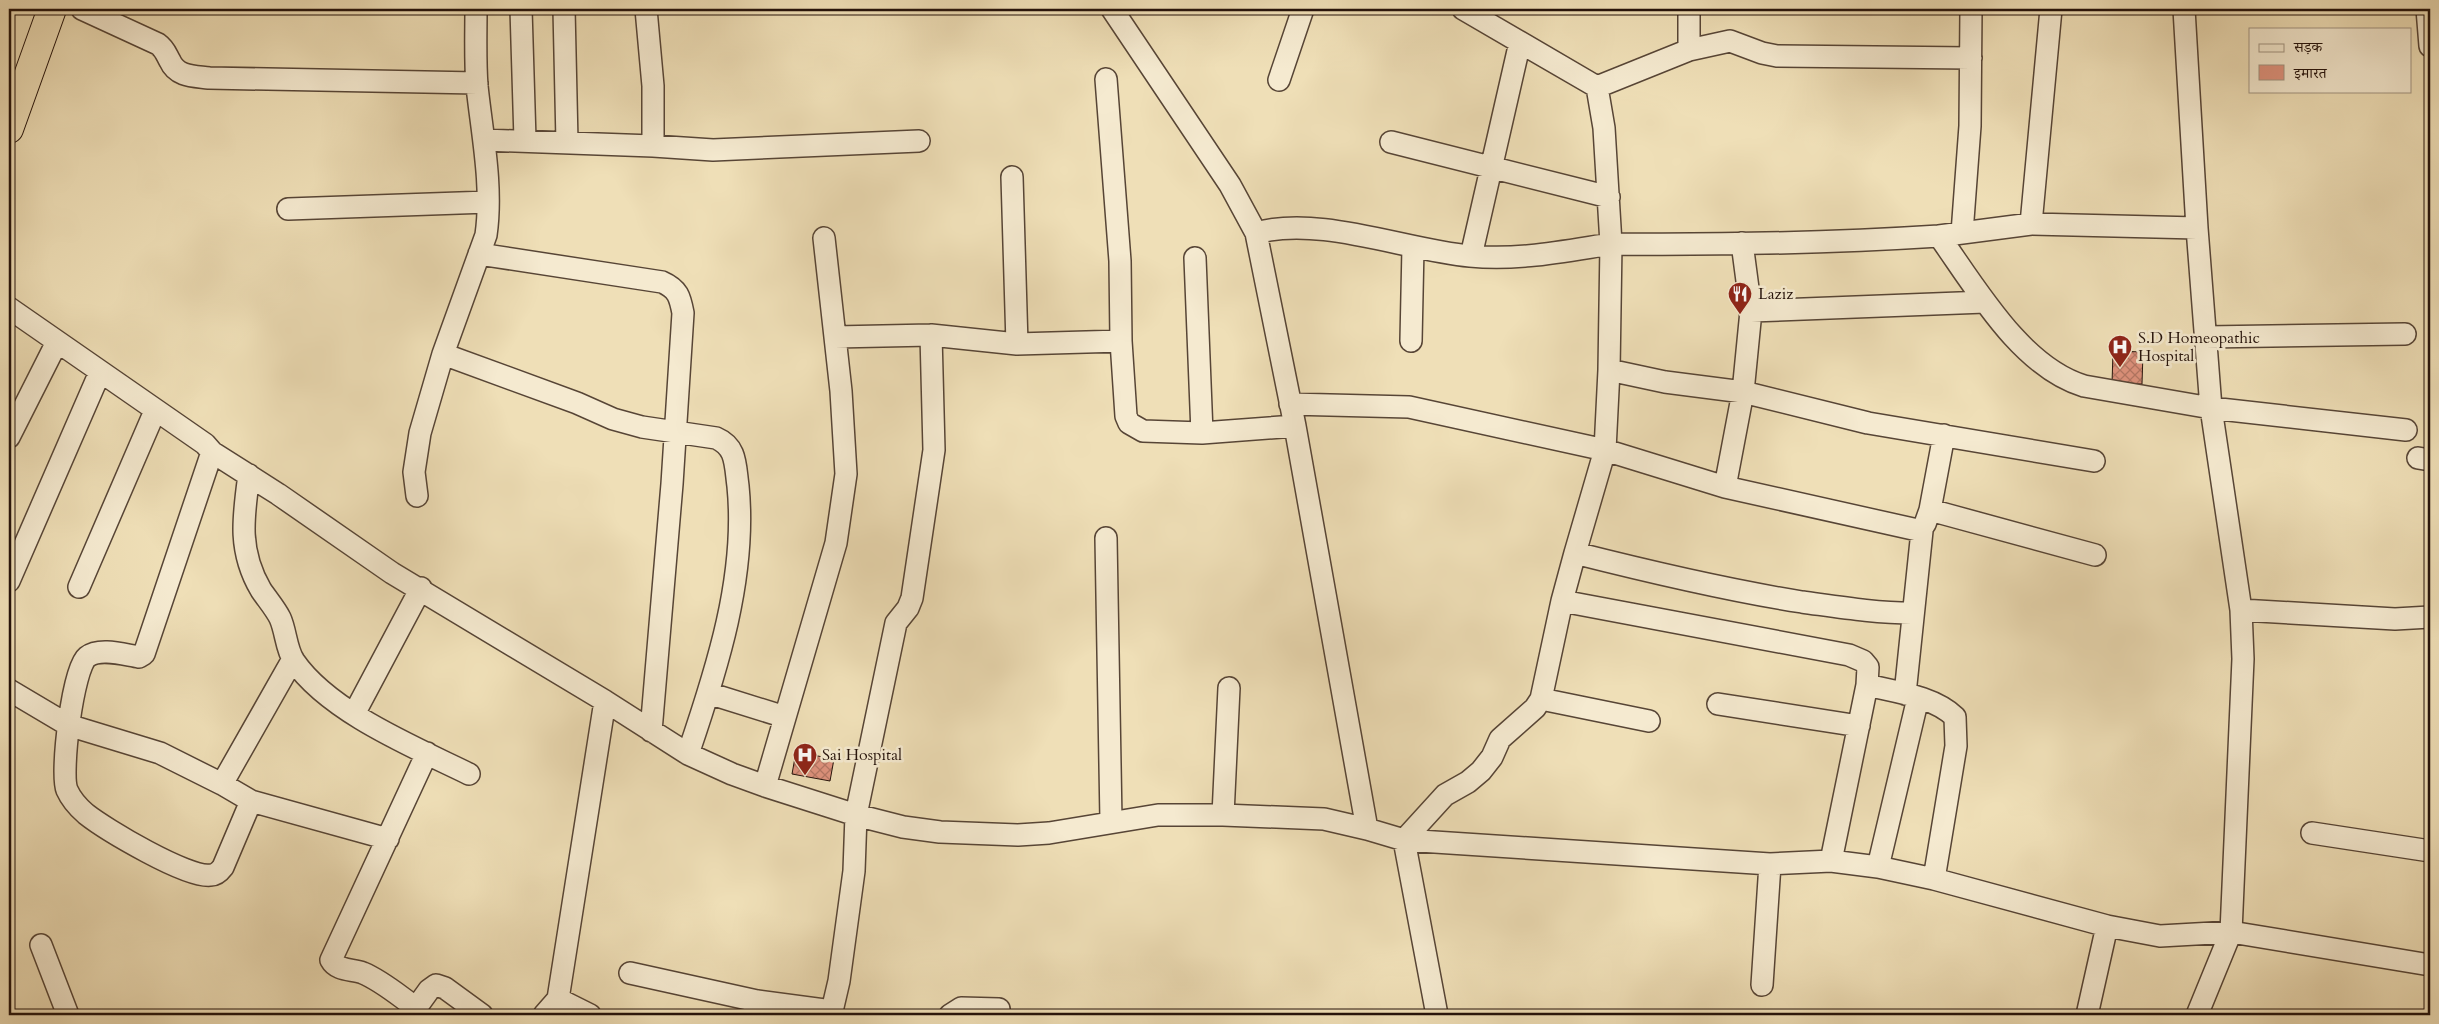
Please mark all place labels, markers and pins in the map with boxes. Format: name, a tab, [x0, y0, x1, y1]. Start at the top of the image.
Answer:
restaurant icon: Laziz	[1727, 281, 1753, 315]
place label: Laziz	[1758, 283, 1793, 305]
place label: S.D Homeopathic Hospital	[2138, 327, 2260, 367]
hospital icon: S.D Homeopathic Hospital	[2107, 334, 2133, 368]
hospital icon: Sai Hospital	[792, 742, 818, 776]
place label: Sai Hospital	[822, 744, 902, 766]

